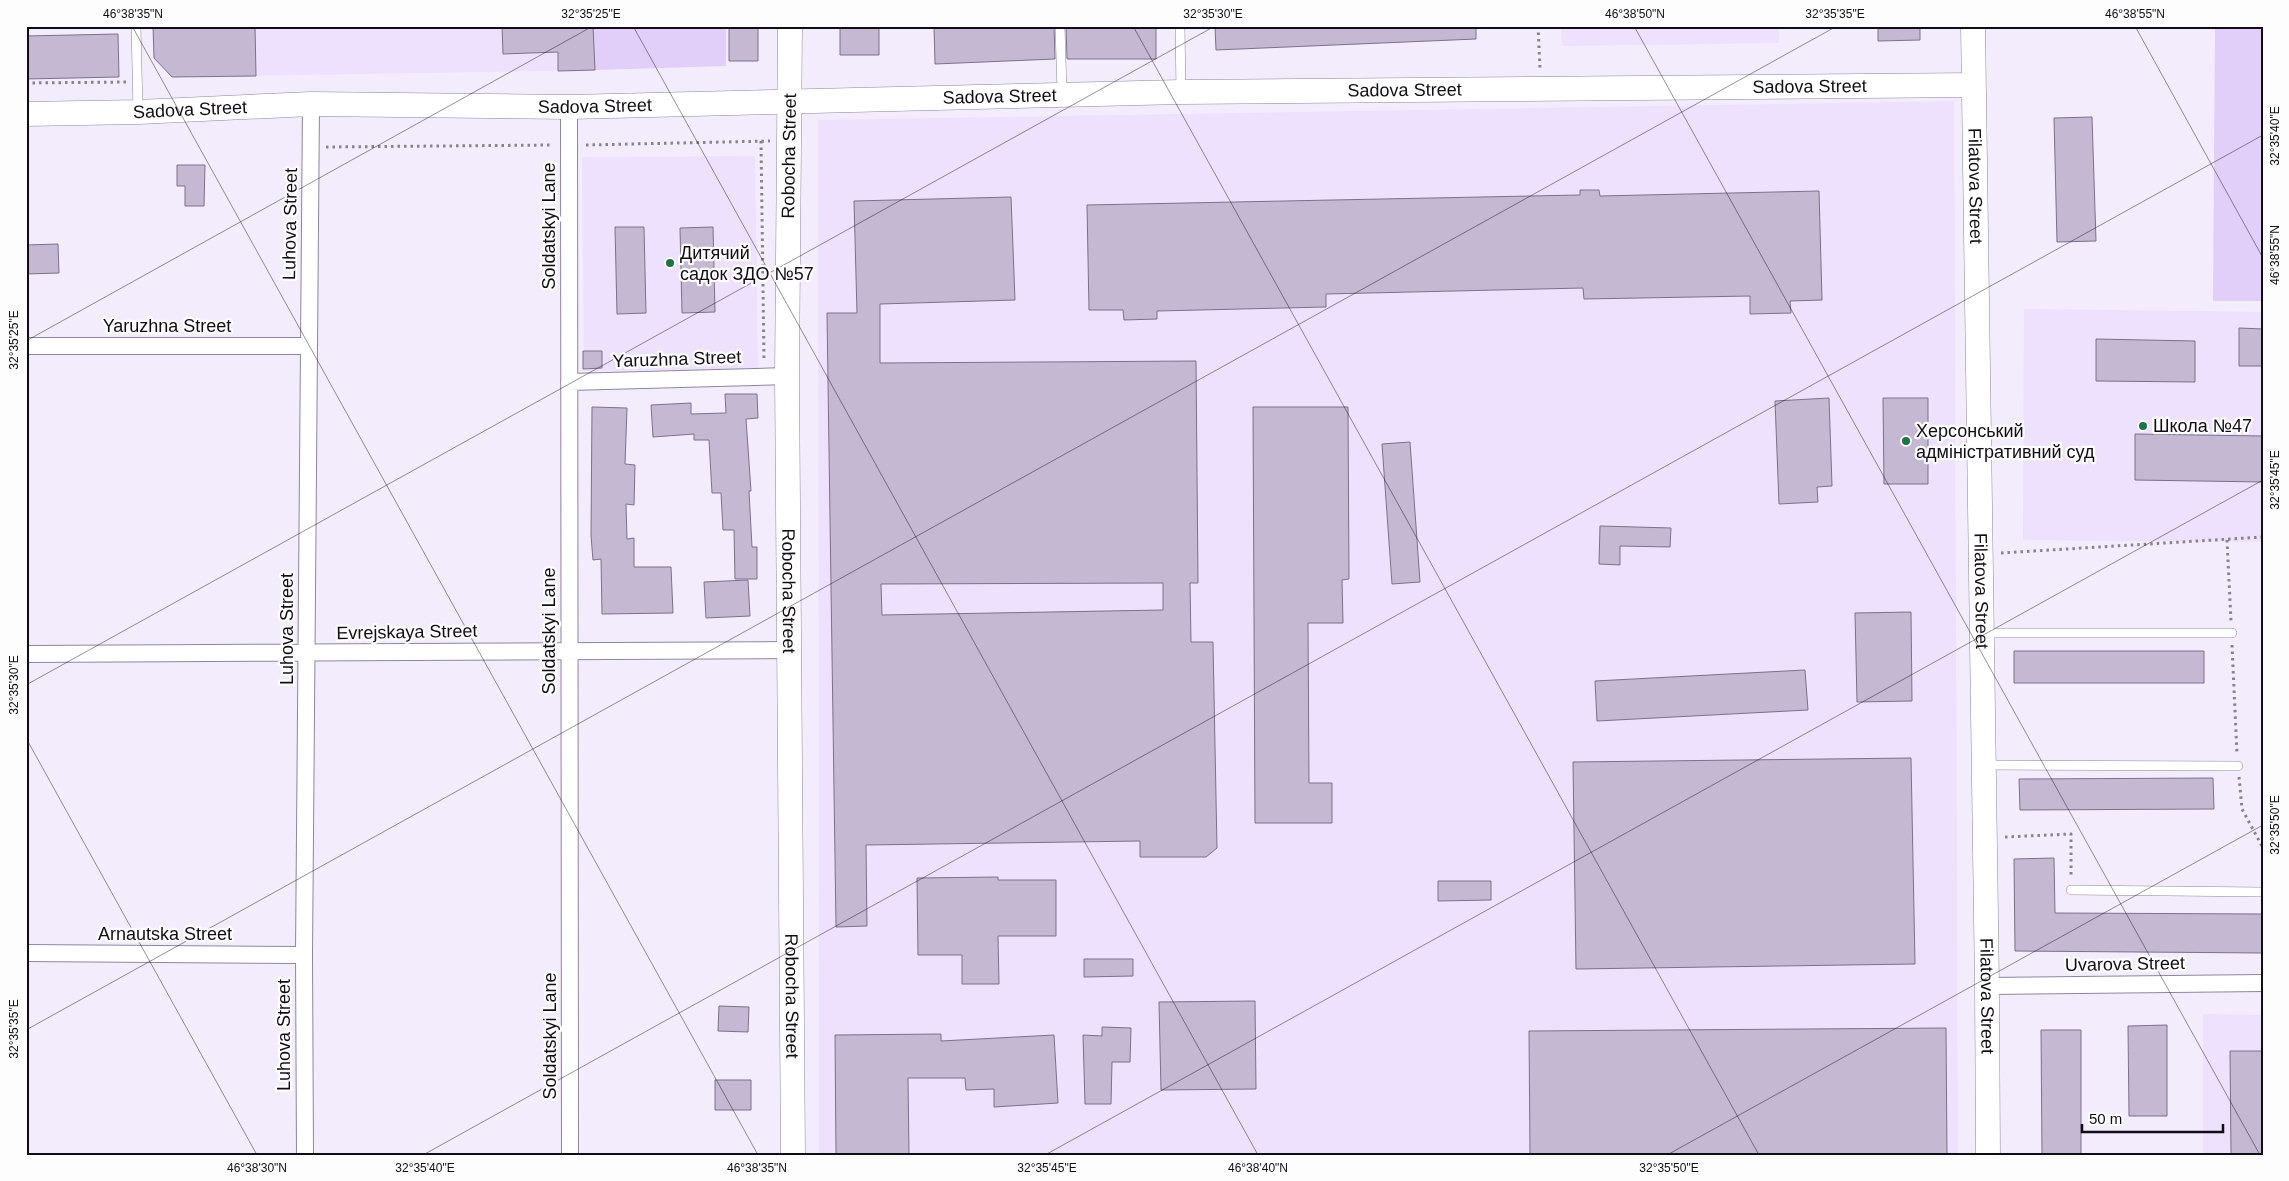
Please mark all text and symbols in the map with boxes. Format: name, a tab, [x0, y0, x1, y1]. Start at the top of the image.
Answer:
text: 46°38'35"N	[103, 7, 163, 21]
text: 32°35'25"E	[561, 7, 621, 21]
text: 32°35'30"E	[1183, 7, 1243, 21]
text: 46°38'50"N	[1605, 7, 1665, 21]
text: 32°35'35"E	[1805, 7, 1865, 21]
text: 46°38'55"N	[2105, 7, 2165, 21]
street label: Sadova Street	[1752, 76, 1867, 97]
street label: Sadova Street	[1347, 80, 1462, 101]
street label: Sadova Street	[942, 85, 1057, 108]
street label: Robocha Street	[778, 93, 800, 219]
street label: Sadova Street	[538, 95, 652, 117]
street label: Sadova Street	[132, 97, 247, 122]
text: 32°35'40"E	[2268, 106, 2282, 166]
street label: Filatova Street	[1964, 128, 1986, 244]
street label: Soldatskyi Lane	[539, 162, 559, 290]
street label: Luhova Street	[279, 168, 301, 280]
text: 46°38'55"N	[2268, 225, 2282, 285]
place label: Дитячий садок ЗДО №57	[680, 243, 814, 284]
marker: Дитячий садок ЗДО №57	[664, 257, 676, 269]
text: 32°35'25"E	[7, 310, 21, 370]
street label: Yaruzhna Street	[103, 316, 231, 336]
street label: Yaruzhna Street	[612, 347, 742, 371]
place label: Школа №47	[2153, 416, 2252, 436]
marker: Школа №47	[2137, 420, 2149, 432]
place label: Херсонський адміністративний суд	[1916, 421, 2095, 462]
marker: Херсонський адміністративний суд	[1900, 435, 1912, 447]
text: 32°35'45"E	[2268, 450, 2282, 510]
street label: Robocha Street	[778, 528, 799, 654]
street label: Filatova Street	[1970, 533, 1992, 649]
street label: Soldatskyi Lane	[539, 567, 559, 695]
street label: Luhova Street	[277, 573, 297, 685]
street label: Evrejskaya Street	[336, 621, 478, 643]
text: 32°35'30"E	[7, 655, 21, 715]
text: 32°35'50"E	[2268, 795, 2282, 855]
street label: Arnautska Street	[98, 924, 232, 944]
street label: Robocha Street	[781, 933, 802, 1059]
street label: Filatova Street	[1976, 938, 1997, 1054]
street label: Uvarova Street	[2065, 953, 2185, 975]
street label: Soldatskyi Lane	[540, 972, 560, 1100]
street label: Luhova Street	[274, 979, 294, 1091]
text: 32°35'35"E	[7, 999, 21, 1059]
scale bar	[2082, 1101, 2223, 1133]
text: 50 m	[2089, 1110, 2122, 1127]
text: 46°38'30"N	[227, 1161, 287, 1175]
text: 32°35'40"E	[395, 1161, 455, 1175]
text: 46°38'35"N	[727, 1161, 787, 1175]
text: 32°35'45"E	[1017, 1161, 1077, 1175]
text: 46°38'40"N	[1228, 1161, 1288, 1175]
text: 32°35'50"E	[1639, 1161, 1699, 1175]

